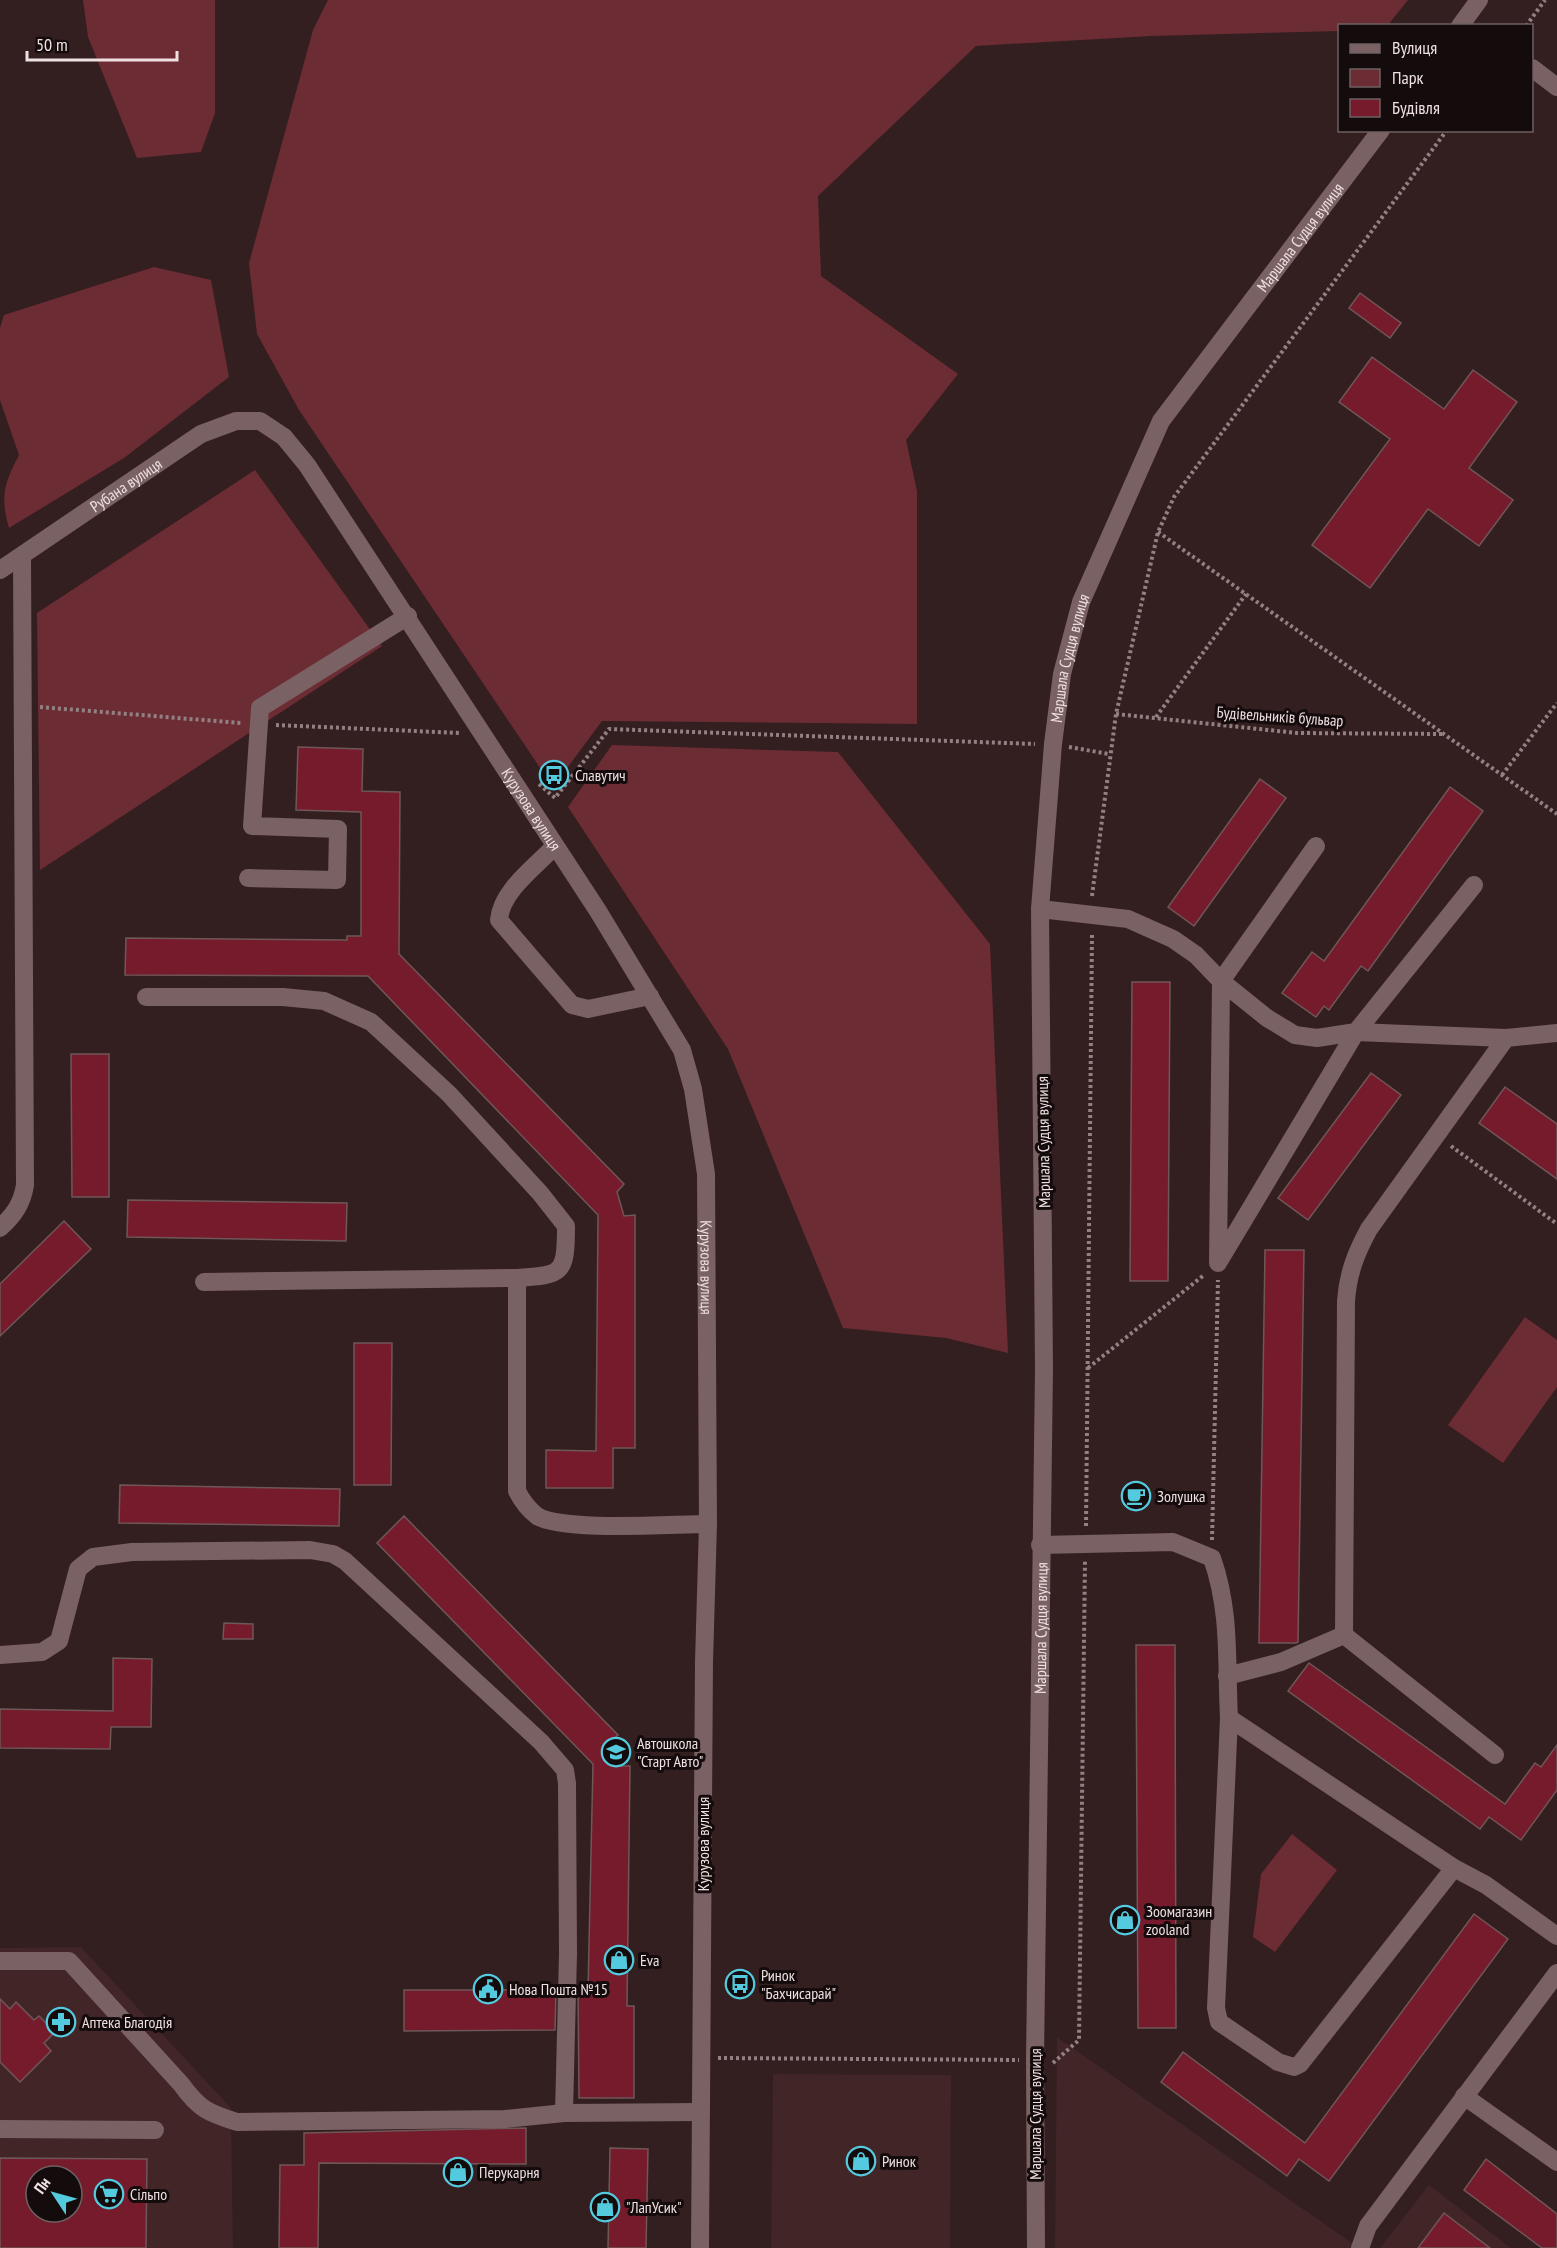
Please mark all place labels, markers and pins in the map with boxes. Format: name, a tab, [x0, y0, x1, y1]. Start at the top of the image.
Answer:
bus stop icon: Славутич	[538, 759, 570, 791]
place label: Славутич	[575, 765, 626, 785]
cafe icon: Золушка	[1120, 1480, 1152, 1512]
place label: Золушка	[1157, 1486, 1205, 1506]
place label: Автошкола "Старт Авто"	[637, 1733, 703, 1771]
school or university icon: Автошкола "Старт Авто"	[600, 1736, 632, 1768]
place label: Зоомагазин zooland	[1146, 1901, 1212, 1939]
shop icon: Зоомагазин zooland	[1109, 1904, 1141, 1936]
shop icon: Eva	[603, 1944, 635, 1976]
place label: Eva	[640, 1950, 659, 1970]
place label: Ринок "Бахчисарай"	[761, 1965, 836, 2003]
bus stop icon: Ринок "Бахчисарай"	[724, 1968, 756, 2000]
public building icon: Нова Пошта №15	[472, 1973, 504, 2005]
place label: Нова Пошта №15	[509, 1979, 608, 1999]
pharmacy icon: Аптека Благодiя	[45, 2006, 77, 2038]
place label: Аптека Благодiя	[82, 2012, 172, 2032]
shop icon: Ринок	[845, 2145, 877, 2177]
place label: Ринок	[882, 2151, 917, 2171]
shop icon: Перукарня	[442, 2156, 474, 2188]
place label: Перукарня	[479, 2162, 540, 2182]
supermarket icon: Сільпо	[93, 2178, 125, 2210]
place label: Сільпо	[130, 2184, 167, 2204]
shop icon: "ЛапУсик"	[589, 2191, 621, 2223]
place label: "ЛапУсик"	[626, 2197, 682, 2217]

